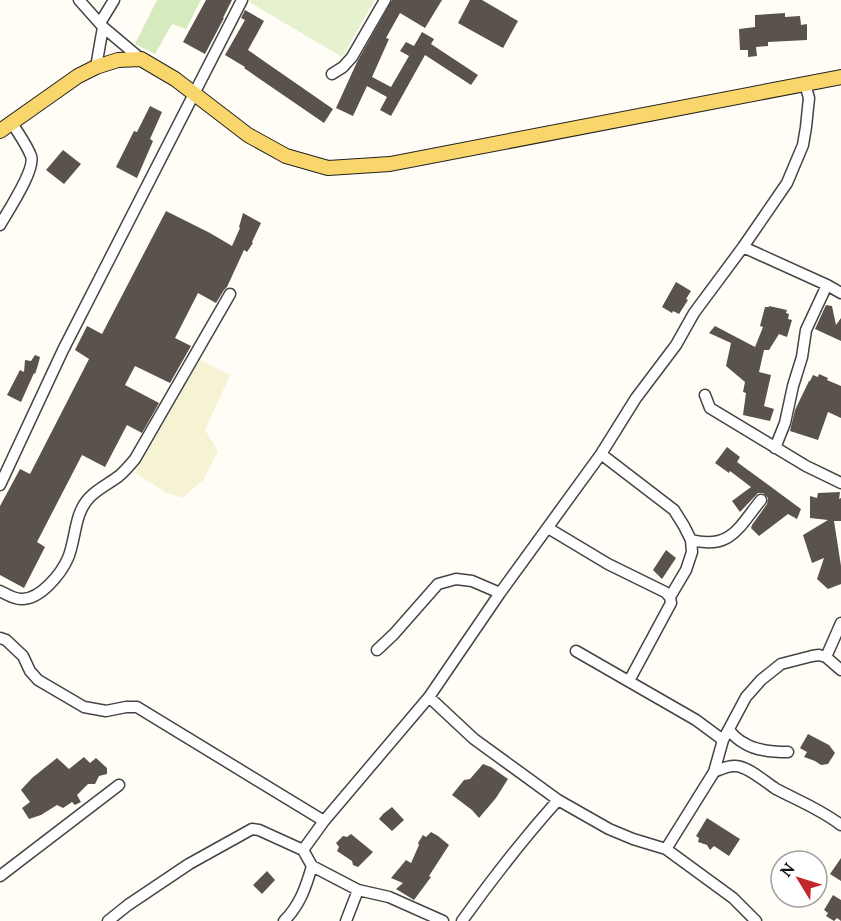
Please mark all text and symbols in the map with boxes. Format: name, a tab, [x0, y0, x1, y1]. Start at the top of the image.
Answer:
north arrow	[769, 849, 829, 909]
text: N	[775, 859, 799, 881]

